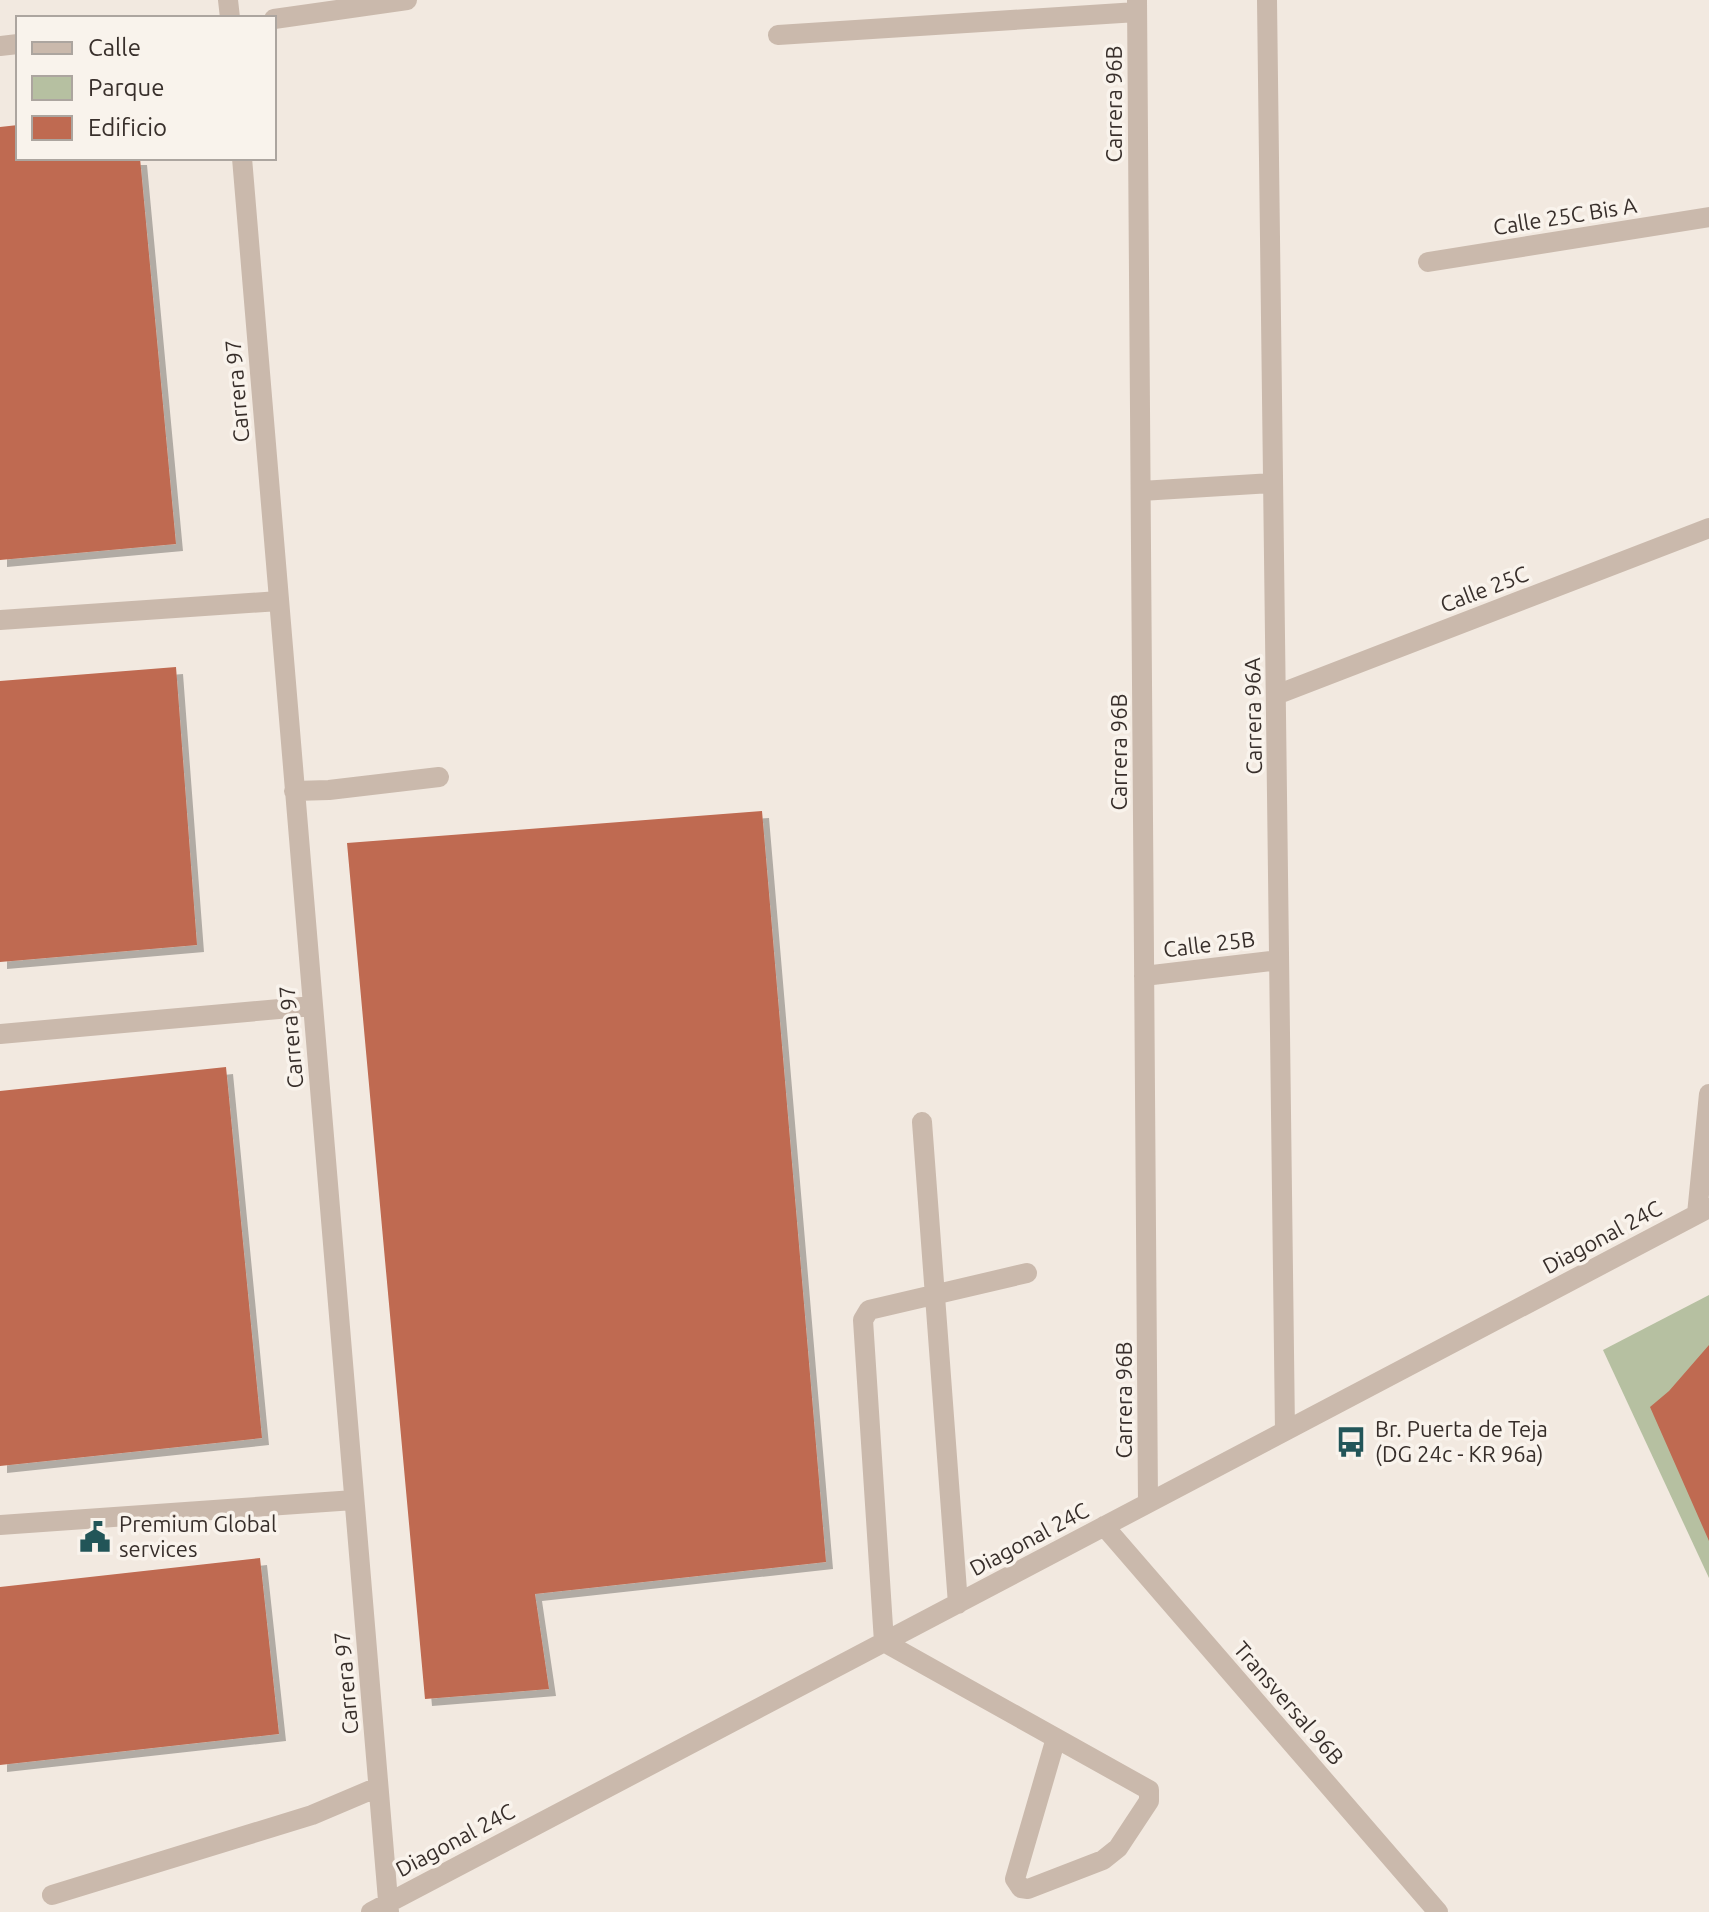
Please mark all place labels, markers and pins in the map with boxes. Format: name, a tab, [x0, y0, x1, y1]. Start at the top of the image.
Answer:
place label: Br. Puerta de Teja (DG 24c - KR 96a)	[1375, 1416, 1548, 1467]
bus stop icon: Br. Puerta de Teja (DG 24c - KR 96a)	[1334, 1425, 1368, 1459]
place label: Premium Global services	[119, 1511, 277, 1561]
public building icon: Premium Global services	[78, 1520, 112, 1554]

